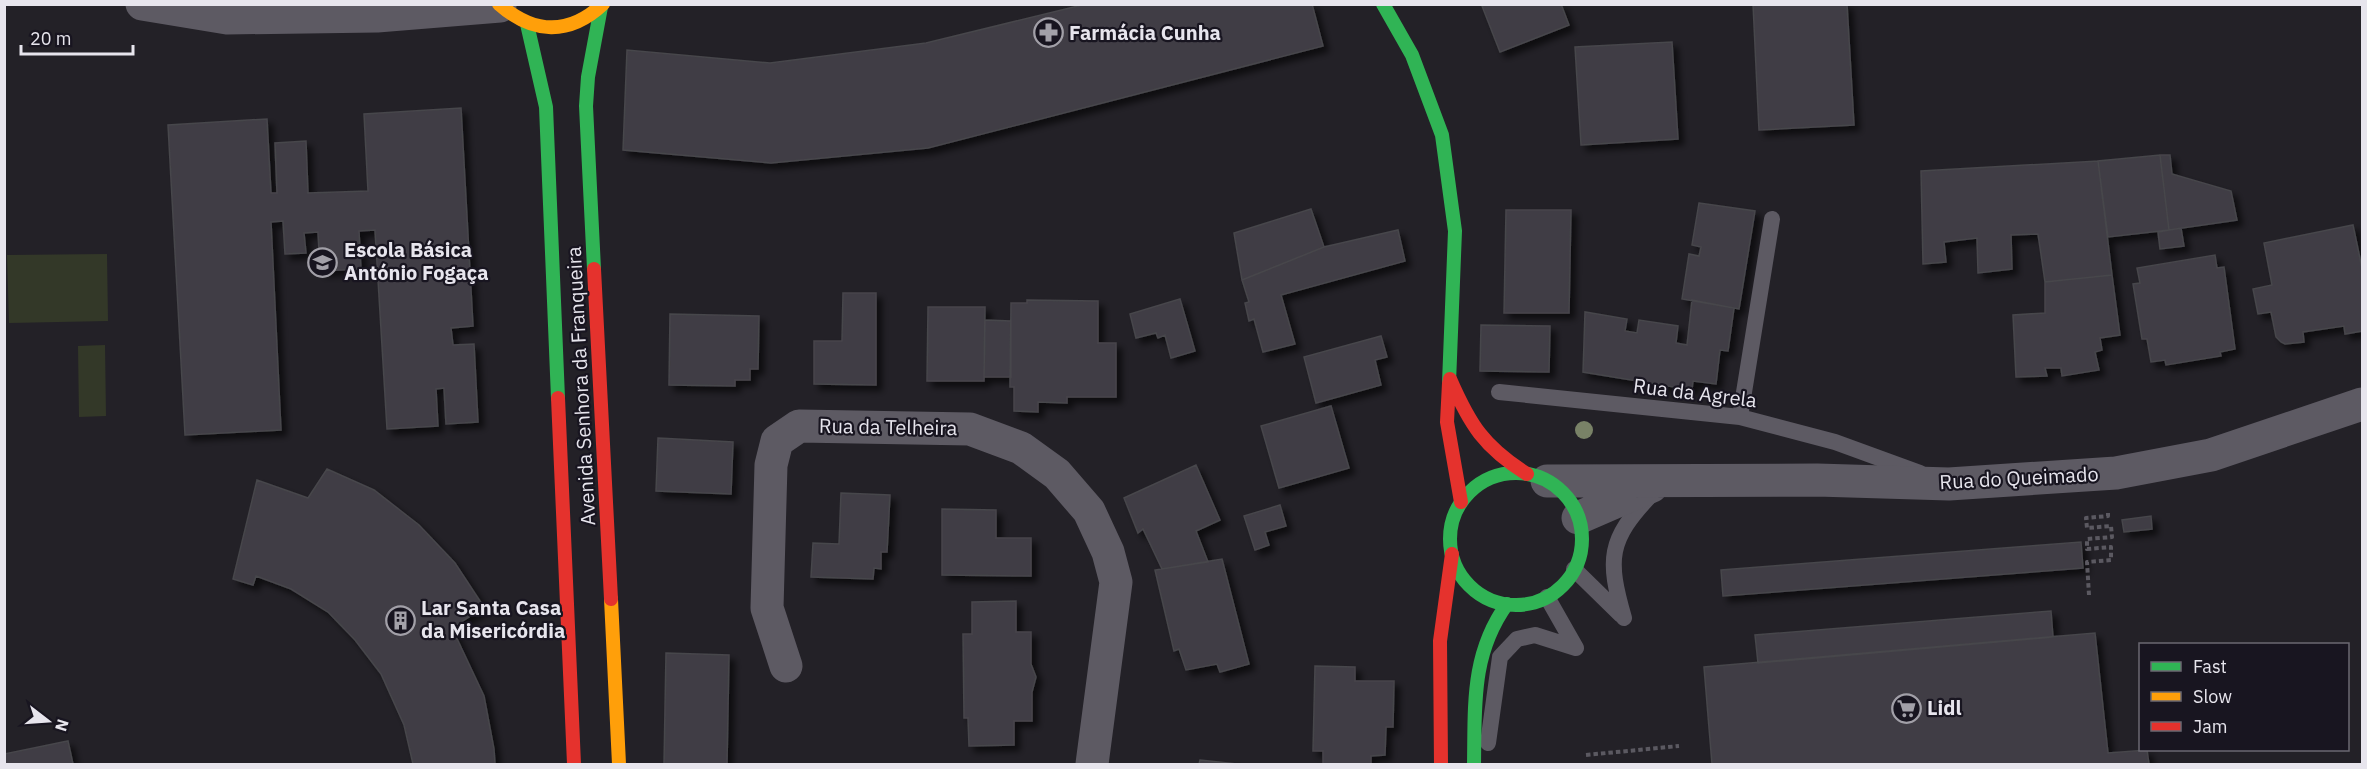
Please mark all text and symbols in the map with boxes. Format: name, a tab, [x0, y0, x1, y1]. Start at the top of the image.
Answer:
pharmacy icon: Farmácia Cunha	[1032, 17, 1064, 49]
scale bar	[21, 18, 134, 56]
place label: Farmácia Cunha	[1069, 19, 1221, 46]
text: 20 m	[30, 27, 72, 50]
place label: Escola Básica António Fogaça	[344, 236, 489, 286]
street label: Avenida Senhora da Franqueira	[560, 245, 601, 526]
school or university icon: Escola Básica António Fogaça	[307, 246, 339, 278]
street label: Rua da Agrela	[1632, 372, 1759, 414]
street label: Rua da Telheira	[819, 412, 958, 441]
street label: Rua do Queimado	[1939, 460, 2099, 495]
place label: Lar Santa Casa da Misericórdia	[421, 594, 565, 644]
building icon: Lar Santa Casa da Misericórdia	[384, 604, 416, 636]
legend	[2139, 643, 2349, 751]
text: Fast	[2193, 655, 2227, 678]
text: Slow	[2193, 685, 2232, 708]
north arrow	[18, 691, 78, 751]
supermarket icon: Lidl	[1890, 692, 1922, 724]
place label: Lidl	[1927, 694, 1962, 721]
text: Jam	[2193, 715, 2228, 738]
text: N	[51, 717, 74, 734]

